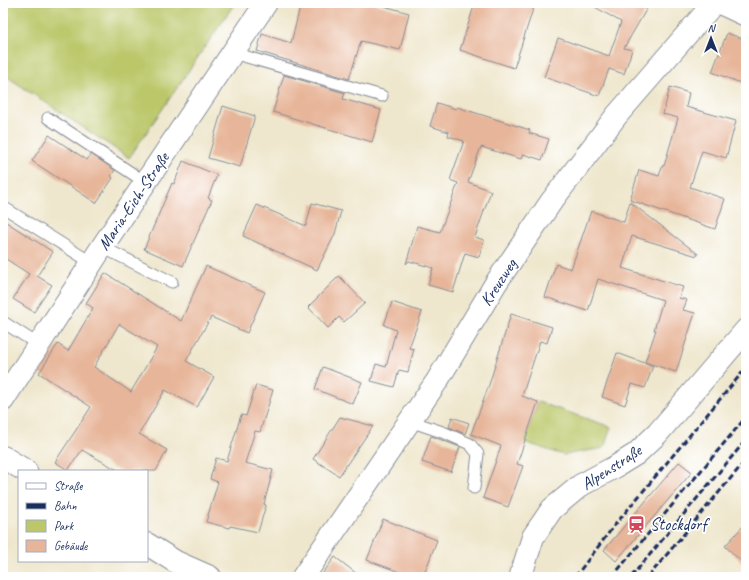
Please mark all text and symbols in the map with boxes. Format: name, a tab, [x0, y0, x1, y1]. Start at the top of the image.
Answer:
north arrow	[691, 18, 731, 58]
text: N	[708, 21, 717, 35]
street label: Maria-Eich-Straße	[93, 147, 175, 254]
street label: Kreuzweg	[475, 254, 522, 310]
street label: Alpenstraße	[577, 439, 647, 495]
legend	[18, 470, 148, 562]
text: Straße	[54, 478, 83, 494]
text: Bahn	[54, 498, 77, 514]
station icon: Stockdorf	[627, 514, 647, 534]
place label: Stockdorf	[650, 514, 710, 535]
text: Park	[54, 518, 75, 534]
text: Gebäude	[54, 538, 88, 554]

